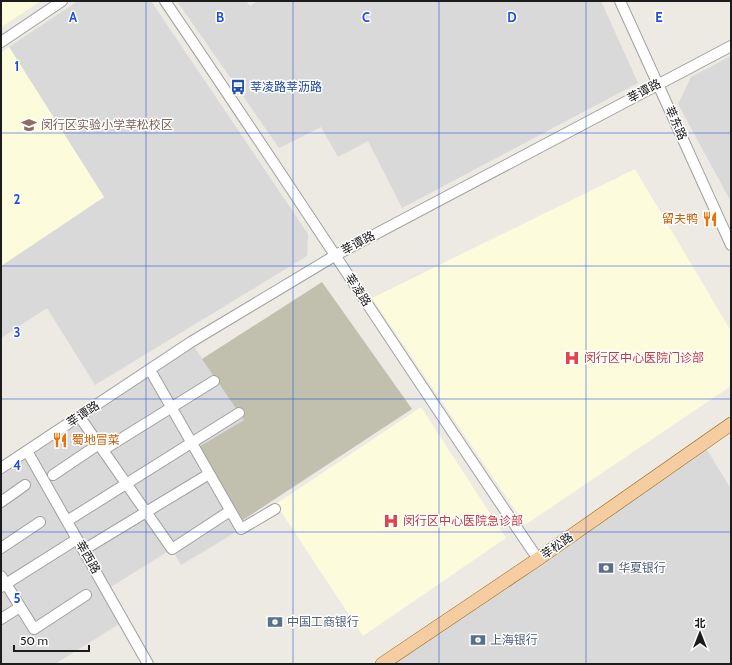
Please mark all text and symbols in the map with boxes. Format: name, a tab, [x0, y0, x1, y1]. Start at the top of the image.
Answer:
text: A	[69, 9, 78, 25]
text: B	[216, 9, 224, 25]
text: C	[362, 9, 370, 25]
text: D	[507, 9, 517, 25]
text: E	[655, 9, 663, 25]
text: 1	[15, 58, 19, 74]
street label: 莘谭路	[624, 75, 663, 106]
bus stop icon: 莘凌路莘沥路	[229, 78, 247, 96]
place label: 莘凌路莘沥路	[250, 79, 322, 94]
street label: 莘东路	[662, 103, 691, 142]
school or university icon: 闵行区实验小学莘松校区	[20, 116, 38, 134]
place label: 闵行区实验小学莘松校区	[41, 117, 173, 132]
text: 2	[14, 191, 21, 207]
restaurant icon: 留夫鸭	[701, 210, 719, 228]
place label: 留夫鸭	[662, 211, 698, 226]
street label: 莘谭路	[338, 227, 377, 258]
street label: 莘凌路	[342, 271, 375, 309]
text: 3	[13, 324, 21, 340]
hospital icon: 闵行区中心医院门诊部	[563, 349, 581, 367]
place label: 闵行区中心医院门诊部	[584, 350, 704, 365]
street label: 莘谭路	[64, 397, 102, 430]
restaurant icon: 蜀地冒菜	[51, 431, 69, 449]
place label: 蜀地冒菜	[72, 432, 120, 447]
text: 4	[13, 457, 21, 473]
hospital icon: 闵行区中心医院急诊部	[382, 512, 400, 530]
place label: 闵行区中心医院急诊部	[403, 513, 523, 528]
street label: 莘松路	[538, 529, 576, 562]
street label: 莘西路	[73, 537, 104, 576]
bank icon: 华夏银行	[597, 559, 615, 577]
place label: 华夏银行	[618, 560, 666, 575]
text: 5	[14, 590, 21, 606]
bank icon: 中国工商银行	[266, 613, 284, 631]
north arrow	[680, 613, 720, 653]
place label: 中国工商银行	[287, 614, 359, 629]
text: 北	[695, 616, 706, 630]
scale bar	[14, 627, 89, 653]
bank icon: 上海银行	[469, 631, 487, 649]
place label: 上海银行	[490, 632, 538, 647]
text: 50 m	[20, 633, 48, 648]

